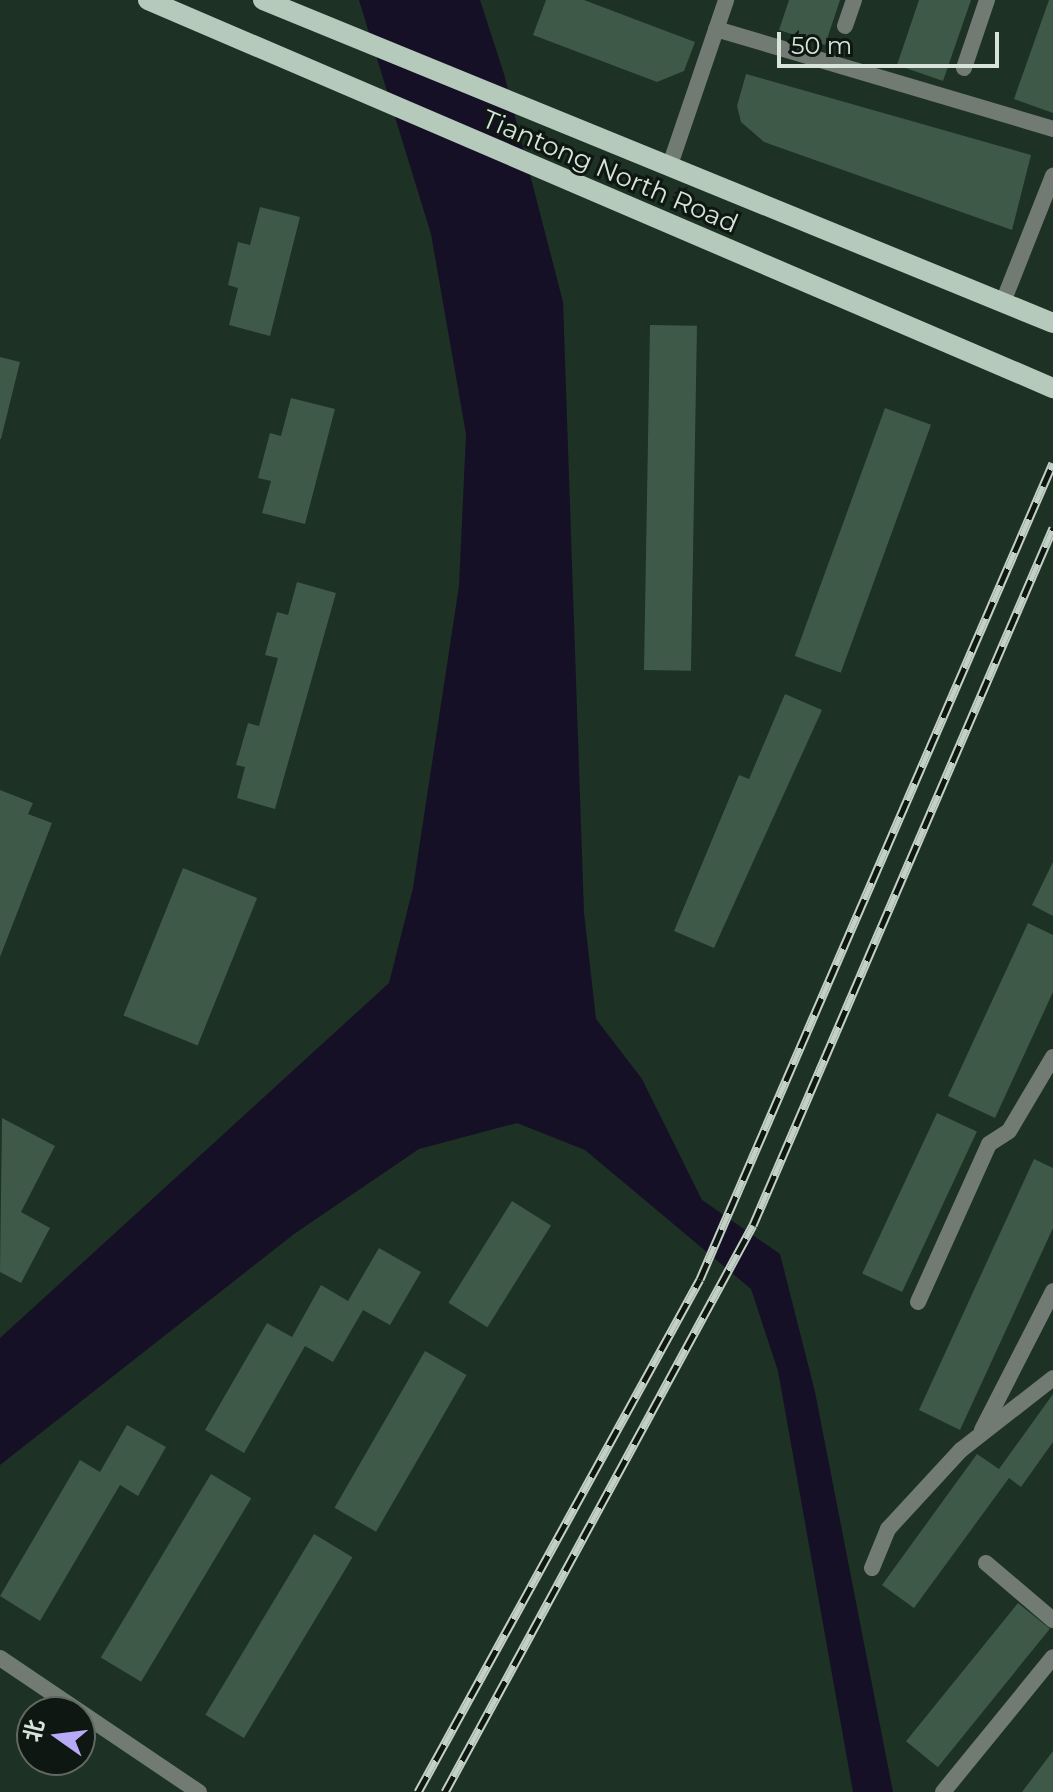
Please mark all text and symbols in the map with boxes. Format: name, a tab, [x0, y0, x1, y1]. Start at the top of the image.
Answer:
scale bar	[781, 16, 1003, 66]
text: 50 m	[791, 31, 852, 60]
street label: Tiantong North Road	[478, 104, 742, 240]
north arrow	[16, 1696, 96, 1776]
text: 北	[18, 1717, 50, 1745]

